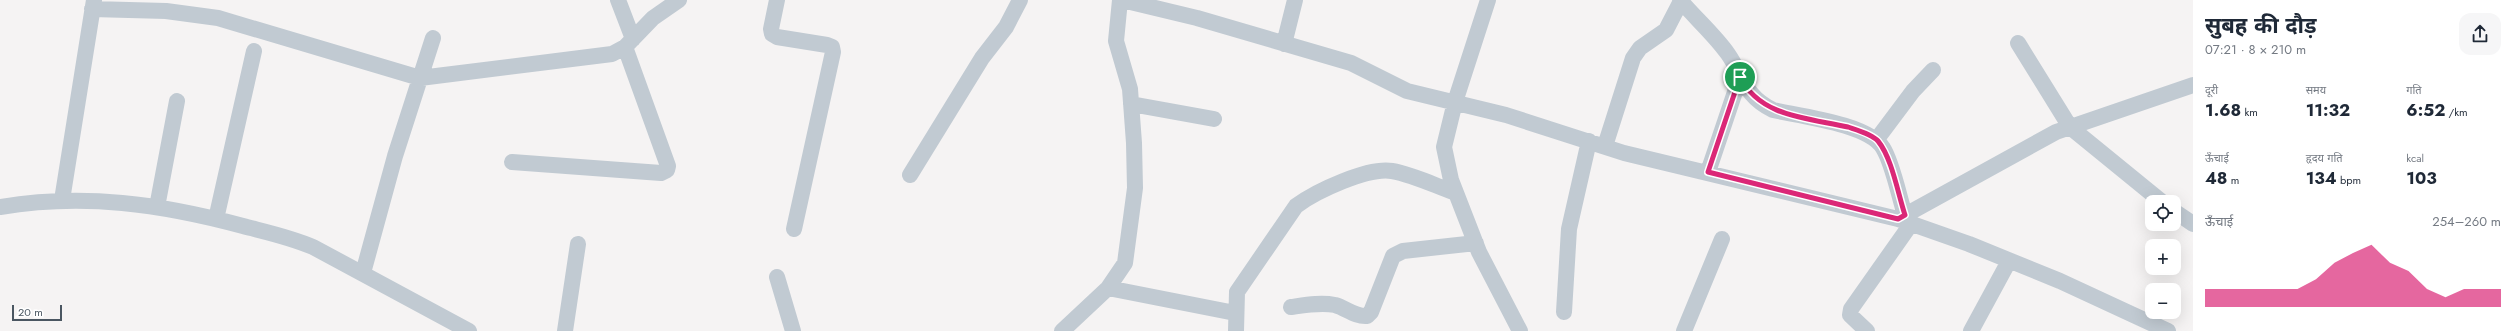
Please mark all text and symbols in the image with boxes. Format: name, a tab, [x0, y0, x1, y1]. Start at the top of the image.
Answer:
text: सुबह की दौड़	[2205, 9, 2317, 41]
button: share	[2459, 13, 2501, 55]
text: 07:21 · 8 × 210 m	[2205, 40, 2306, 59]
pin	[1723, 60, 1757, 94]
icon: arrive	[1729, 66, 1751, 88]
text: दूरी	[2205, 82, 2218, 98]
text: समय	[2306, 82, 2326, 98]
text: गति	[2406, 82, 2422, 98]
text: 1.68	[2205, 98, 2241, 122]
text: 11:32	[2306, 98, 2350, 122]
text: 6:52	[2406, 98, 2445, 122]
text: km	[2241, 104, 2258, 120]
text: /km	[2445, 104, 2468, 120]
text: ऊँचाई	[2205, 150, 2229, 166]
text: हृदय गति	[2306, 150, 2343, 166]
text: kcal	[2406, 150, 2424, 166]
text: 48	[2205, 166, 2228, 190]
text: 134	[2306, 166, 2337, 190]
text: 103	[2406, 166, 2437, 190]
text: m	[2228, 172, 2239, 188]
text: bpm	[2337, 172, 2361, 188]
map controls	[2145, 195, 2181, 319]
button: locate	[2145, 195, 2181, 231]
text: ऊँचाई	[2205, 212, 2233, 231]
text: 254–260 m	[2432, 212, 2501, 231]
button: +	[2145, 239, 2181, 275]
button: −	[2145, 283, 2181, 319]
scale bar	[12, 303, 62, 322]
text: 20 m	[18, 304, 43, 320]

